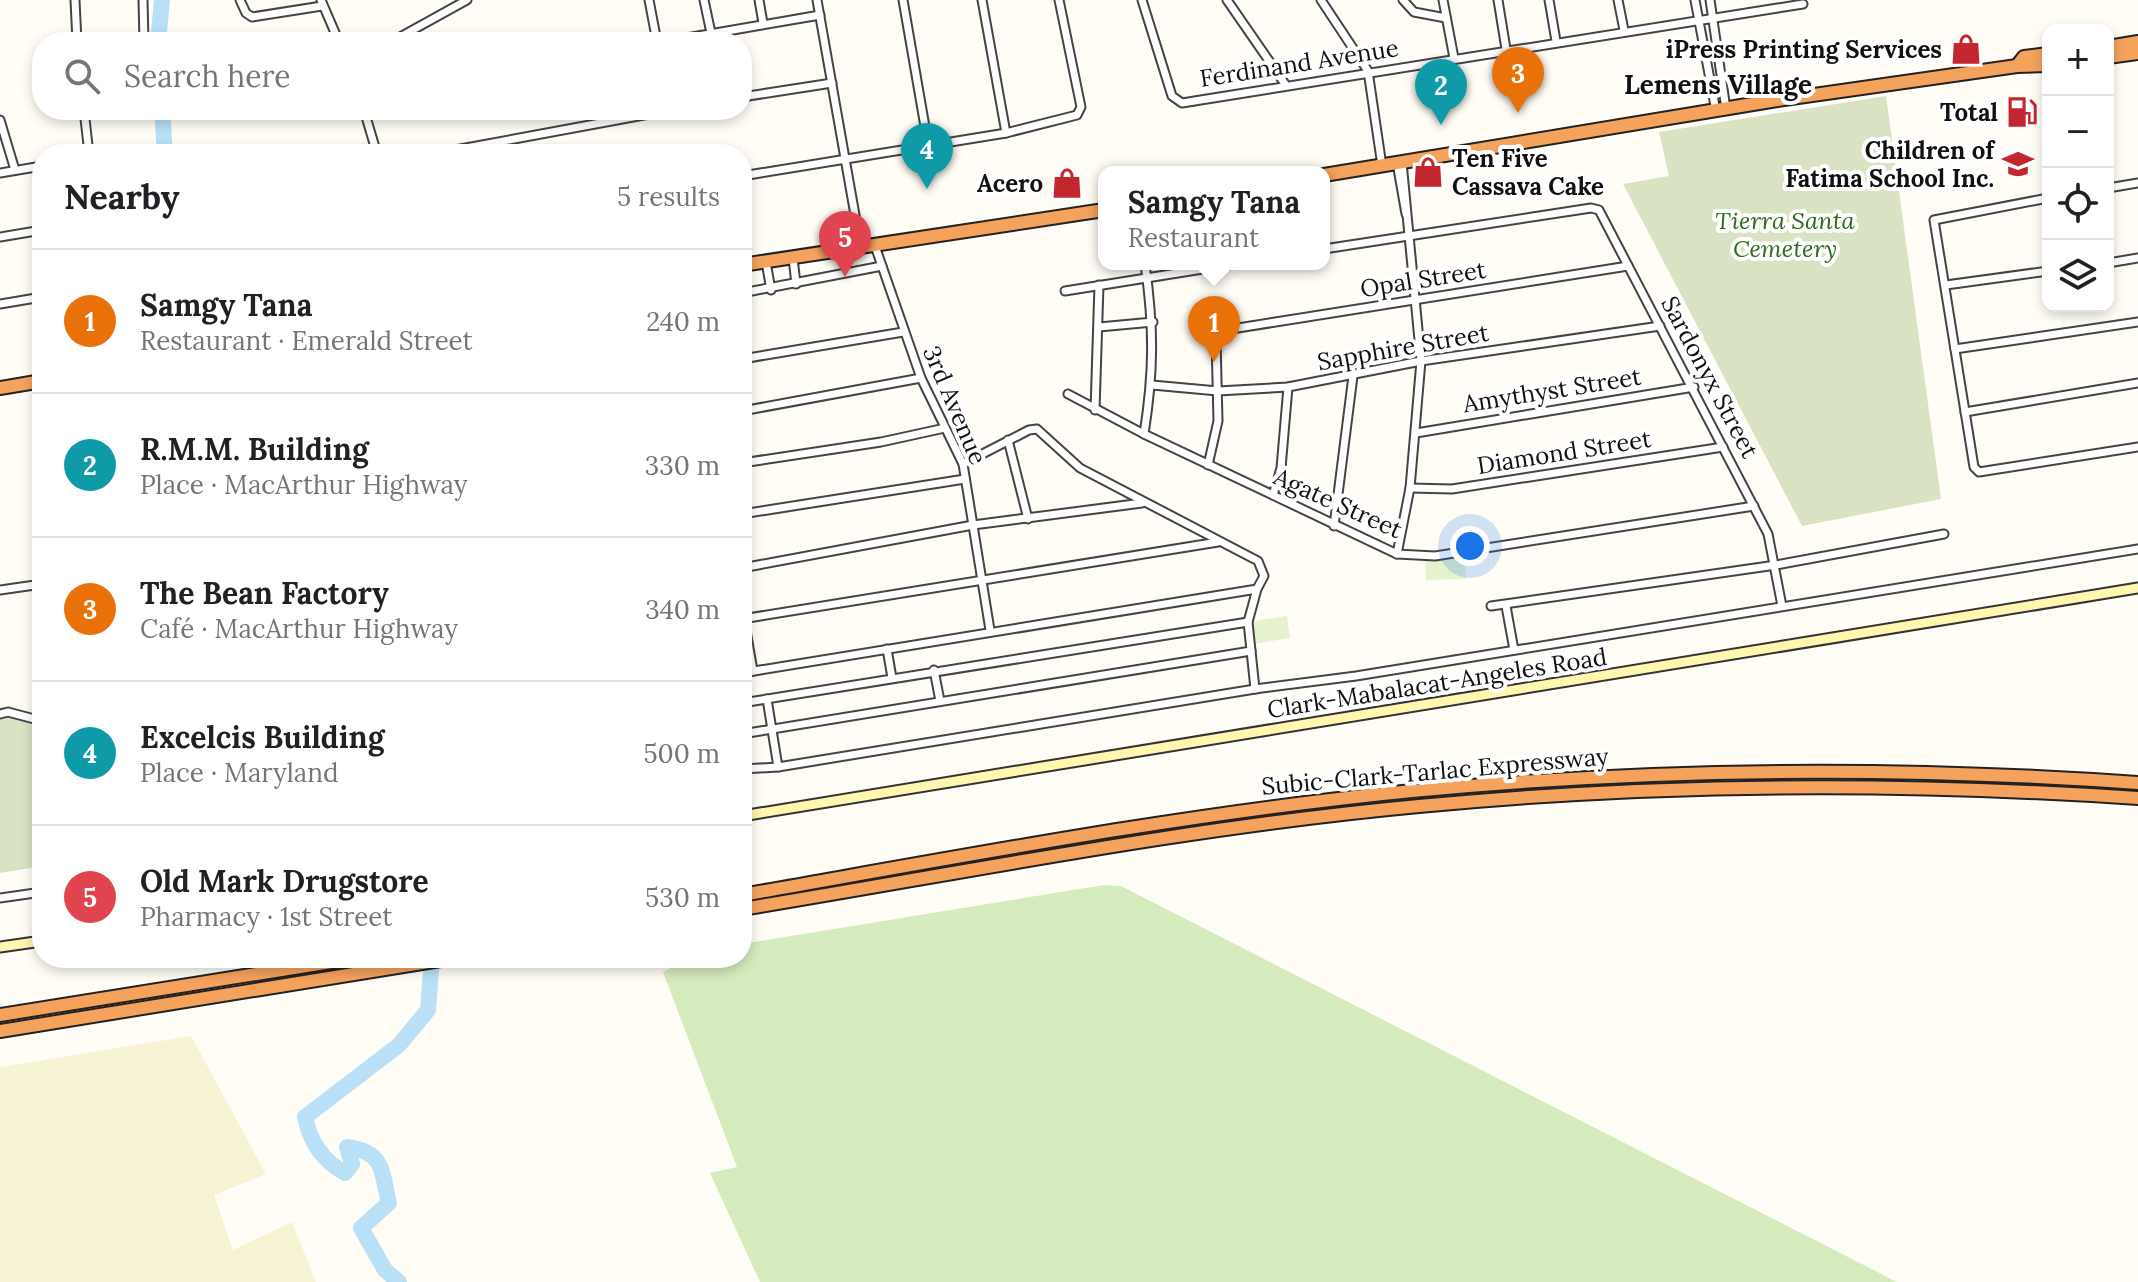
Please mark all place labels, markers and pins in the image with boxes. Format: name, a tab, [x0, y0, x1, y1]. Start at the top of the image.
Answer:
shop icon: iPress Printing Services	[1949, 32, 1983, 66]
place label: iPress Printing Services	[1666, 34, 1942, 65]
pin: 3	[1492, 47, 1544, 113]
pin: 2	[1415, 59, 1467, 125]
fuel station icon: Total	[2005, 95, 2039, 129]
place label: Total	[1940, 97, 1998, 128]
pin: 4	[901, 123, 953, 189]
place label: Children of Fatima School Inc.	[1785, 135, 1996, 194]
place label: Ten Five Cassava Cake	[1452, 143, 1604, 202]
school or university icon: Children of Fatima School Inc.	[2001, 147, 2035, 181]
shop icon: Ten Five Cassava Cake	[1411, 155, 1445, 189]
shop icon: Acero	[1050, 166, 1084, 200]
place label: Acero	[977, 168, 1043, 199]
pin: 5	[819, 211, 871, 277]
pin: 1	[1188, 296, 1240, 362]

